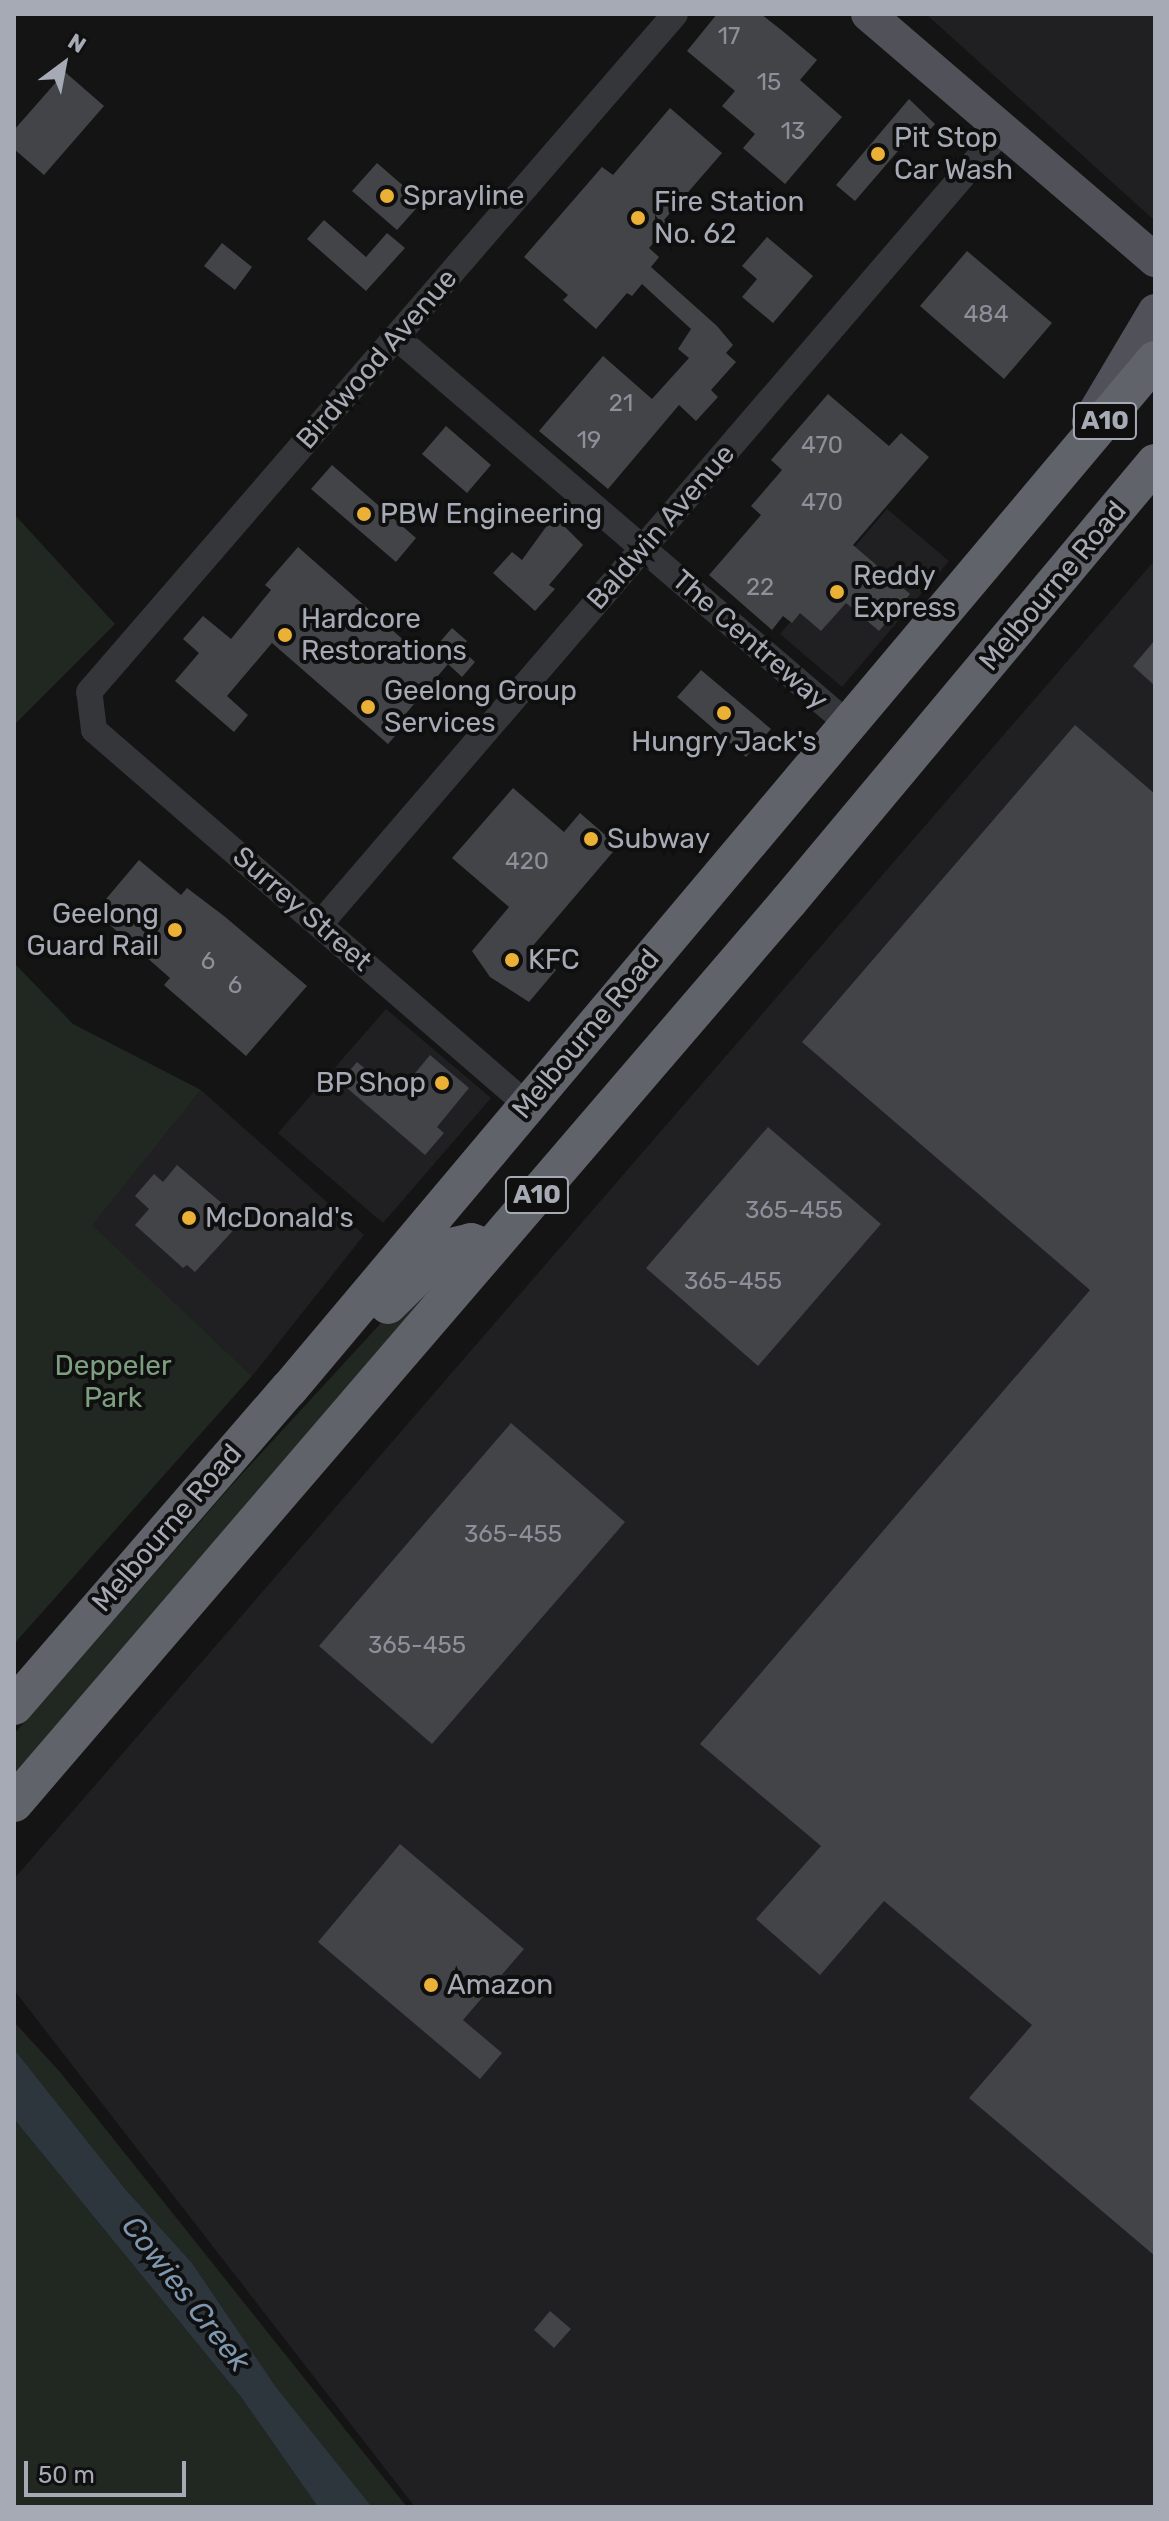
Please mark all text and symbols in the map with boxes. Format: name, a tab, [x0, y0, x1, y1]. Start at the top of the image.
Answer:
house number: 17	[718, 23, 740, 51]
north arrow	[24, 24, 104, 104]
text: N	[63, 28, 91, 59]
house number: 15	[757, 69, 781, 97]
house number: 13	[781, 118, 805, 146]
place label: Pit Stop Car Wash	[894, 121, 1014, 187]
marker: Pit Stop Car Wash	[869, 145, 887, 163]
place label: Sprayline	[403, 179, 524, 213]
place label: Fire Station No. 62	[654, 185, 804, 251]
marker: Sprayline	[378, 187, 396, 205]
marker: Fire Station No. 62	[629, 209, 647, 227]
street label: Birdwood Avenue	[289, 262, 465, 456]
house number: 484	[963, 301, 1009, 329]
house number: 21	[609, 390, 633, 418]
road number: A10	[1071, 399, 1139, 443]
house number: 19	[577, 427, 601, 455]
house number: 470	[801, 432, 843, 460]
street label: Baldwin Avenue	[580, 437, 742, 617]
house number: 470	[801, 489, 843, 517]
street label: Melbourne Road	[972, 494, 1134, 678]
place label: PBW Engineering	[380, 497, 603, 531]
marker: PBW Engineering	[355, 505, 373, 523]
place label: Reddy Express	[853, 559, 956, 625]
street label: The Centreway	[665, 563, 835, 717]
house number: 22	[746, 574, 774, 602]
marker: Reddy Express	[828, 583, 846, 601]
place label: Hardcore Restorations	[301, 602, 467, 668]
marker: Hardcore Restorations	[276, 626, 294, 644]
place label: Geelong Group Services	[384, 674, 577, 740]
marker: Geelong Group Services	[359, 698, 377, 716]
marker: Hungry Jack's	[715, 704, 733, 722]
place label: Hungry Jack's	[631, 725, 817, 759]
place label: Subway	[607, 822, 710, 856]
marker: Subway	[582, 830, 600, 848]
street label: Surrey Street	[225, 839, 379, 979]
house number: 420	[505, 848, 549, 876]
place label: Geelong Guard Rail	[26, 897, 159, 963]
marker: Geelong Guard Rail	[166, 921, 184, 939]
street label: Melbourne Road	[505, 942, 667, 1126]
place label: KFC	[528, 943, 580, 977]
house number: 6	[201, 948, 215, 976]
marker: KFC	[503, 951, 521, 969]
house number: 6	[228, 972, 242, 1000]
place label: BP Shop	[315, 1066, 426, 1100]
marker: BP Shop	[433, 1074, 451, 1092]
road number: A10	[503, 1173, 571, 1217]
house number: 365-455	[745, 1197, 843, 1225]
place label: McDonald's	[205, 1201, 354, 1235]
marker: McDonald's	[180, 1209, 198, 1227]
house number: 365-455	[684, 1268, 782, 1296]
park label: Deppeler Park	[54, 1349, 172, 1415]
street label: Melbourne Road	[85, 1437, 249, 1619]
house number: 365-455	[464, 1521, 562, 1549]
house number: 365-455	[368, 1632, 466, 1660]
place label: Amazon	[447, 1968, 553, 2002]
marker: Amazon	[422, 1976, 440, 1994]
water label: Cowies Creek	[114, 2209, 258, 2379]
scale bar	[28, 2445, 190, 2495]
text: 50 m	[38, 2461, 95, 2489]

